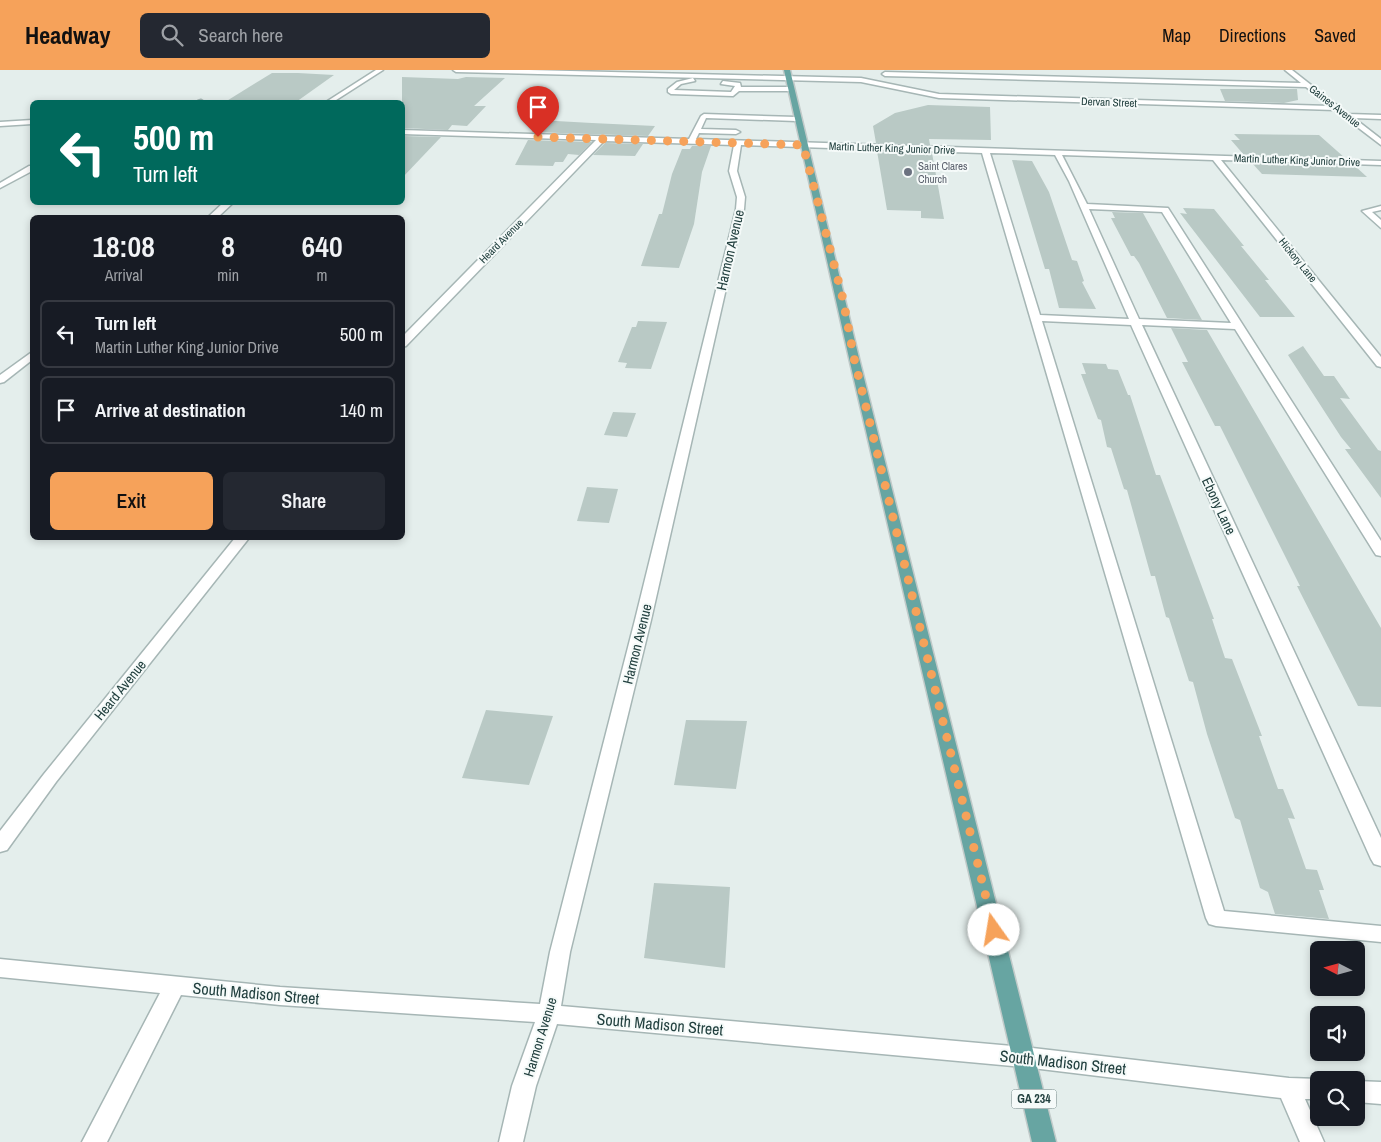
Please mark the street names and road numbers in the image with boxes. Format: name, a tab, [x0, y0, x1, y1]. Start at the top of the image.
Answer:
street label: Gaines Avenue	[1306, 82, 1364, 130]
street label: Dervan Street	[1081, 94, 1138, 110]
street label: Martin Luther King Junior Drive	[829, 139, 955, 157]
street label: Martin Luther King Junior Drive	[1234, 151, 1360, 169]
street label: Harmon Avenue	[712, 208, 748, 292]
street label: Heard Avenue	[476, 216, 526, 266]
street label: Hickory Lane	[1276, 235, 1320, 285]
street label: Ebony Lane	[1198, 474, 1240, 538]
street label: Harmon Avenue	[618, 602, 656, 686]
street label: Heard Avenue	[90, 656, 150, 724]
street label: South Madison Street	[192, 977, 321, 1010]
street label: Harmon Avenue	[519, 995, 561, 1079]
street label: South Madison Street	[596, 1008, 725, 1041]
street label: South Madison Street	[999, 1044, 1128, 1080]
road number: GA 234	[1012, 1090, 1056, 1108]

